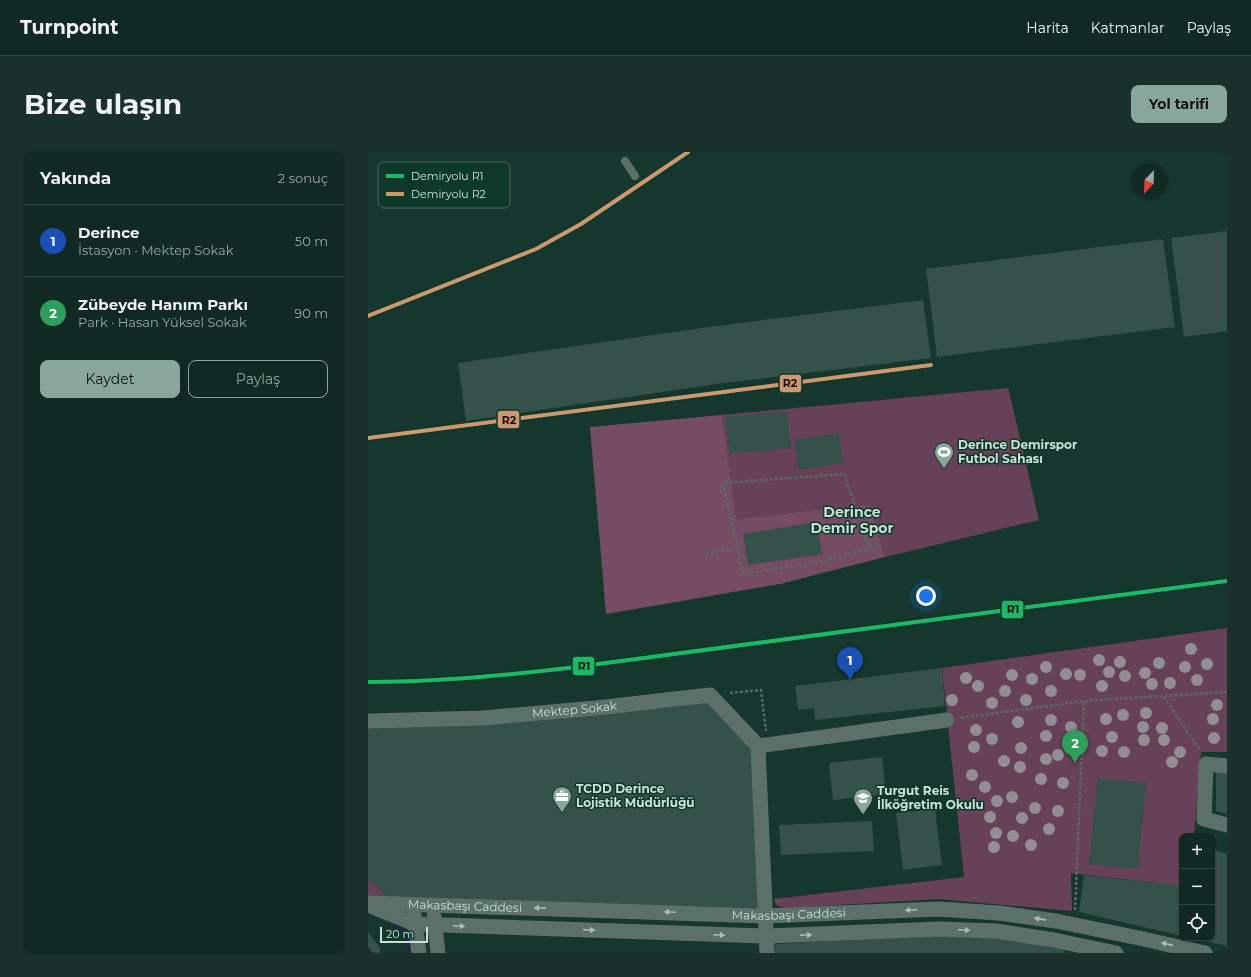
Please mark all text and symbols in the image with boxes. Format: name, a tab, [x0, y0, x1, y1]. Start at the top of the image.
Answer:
text: Turnpoint	[20, 16, 119, 39]
text: Harita	[1026, 19, 1069, 37]
text: Katmanlar	[1091, 19, 1165, 37]
text: Paylaş	[1187, 19, 1231, 37]
button: Yol tarifi	[1131, 85, 1227, 123]
text: Bize ulaşın	[24, 87, 182, 121]
legend	[378, 162, 510, 208]
north arrow	[1131, 164, 1167, 200]
text: Yakında	[40, 168, 111, 188]
text: Demiryolu R1	[411, 169, 484, 183]
text: 2 sonuç	[278, 170, 328, 186]
text: Demiryolu R2	[411, 187, 486, 201]
text: Derince	[78, 223, 139, 242]
text: 1	[50, 233, 56, 249]
text: 50 m	[295, 233, 328, 249]
text: İstasyon · Mektep Sokak	[78, 242, 234, 258]
text: Zübeyde Hanım Parkı	[78, 295, 248, 314]
text: 2	[49, 305, 57, 321]
text: 90 m	[294, 305, 328, 321]
text: Park · Hasan Yüksel Sokak	[78, 314, 247, 330]
button: Kaydet	[40, 360, 180, 398]
button: Paylaş	[188, 360, 328, 398]
line badge: R2	[779, 374, 802, 393]
text: R2	[783, 376, 798, 390]
line badge: R2	[497, 410, 520, 429]
text: R2	[502, 413, 517, 427]
place label: Derince Demirspor Futbol Sahası	[958, 437, 1077, 466]
sports icon: Derince Demirspor Futbol Sahası	[933, 441, 955, 469]
district label: Derince Demir Spor	[810, 503, 894, 537]
your location	[916, 586, 936, 606]
line badge: R1	[1001, 600, 1024, 619]
text: R1	[1007, 602, 1019, 616]
pin: 1	[837, 647, 863, 680]
line badge: R1	[572, 656, 595, 676]
text: R1	[578, 659, 590, 673]
street label: Mektep Sokak	[531, 698, 619, 721]
pin: 2	[1062, 730, 1088, 763]
place label: TCDD Derince Lojistik Müdürlüğü	[576, 781, 695, 810]
place label: Turgut Reis İlköğretim Okulu	[877, 783, 984, 812]
office icon: TCDD Derince Lojistik Müdürlüğü	[551, 785, 573, 813]
school or university icon: Turgut Reis İlköğretim Okulu	[852, 787, 874, 815]
map controls	[1179, 833, 1215, 941]
button: +	[1179, 833, 1215, 869]
button: −	[1179, 869, 1215, 905]
street label: Makasbaşı Caddesi	[408, 896, 522, 915]
one-way arrow	[533, 905, 546, 911]
street label: Makasbaşı Caddesi	[731, 905, 846, 923]
button: locate	[1179, 905, 1215, 941]
one-way arrow	[904, 907, 917, 913]
one-way arrow	[664, 909, 676, 916]
one-way arrow	[1034, 916, 1046, 922]
one-way arrow	[453, 922, 465, 929]
scale bar	[380, 925, 428, 944]
text: 20 m	[386, 927, 414, 941]
one-way arrow	[583, 927, 596, 933]
one-way arrow	[958, 927, 971, 933]
one-way arrow	[713, 931, 725, 938]
one-way arrow	[800, 931, 812, 938]
one-way arrow	[1161, 941, 1174, 947]

